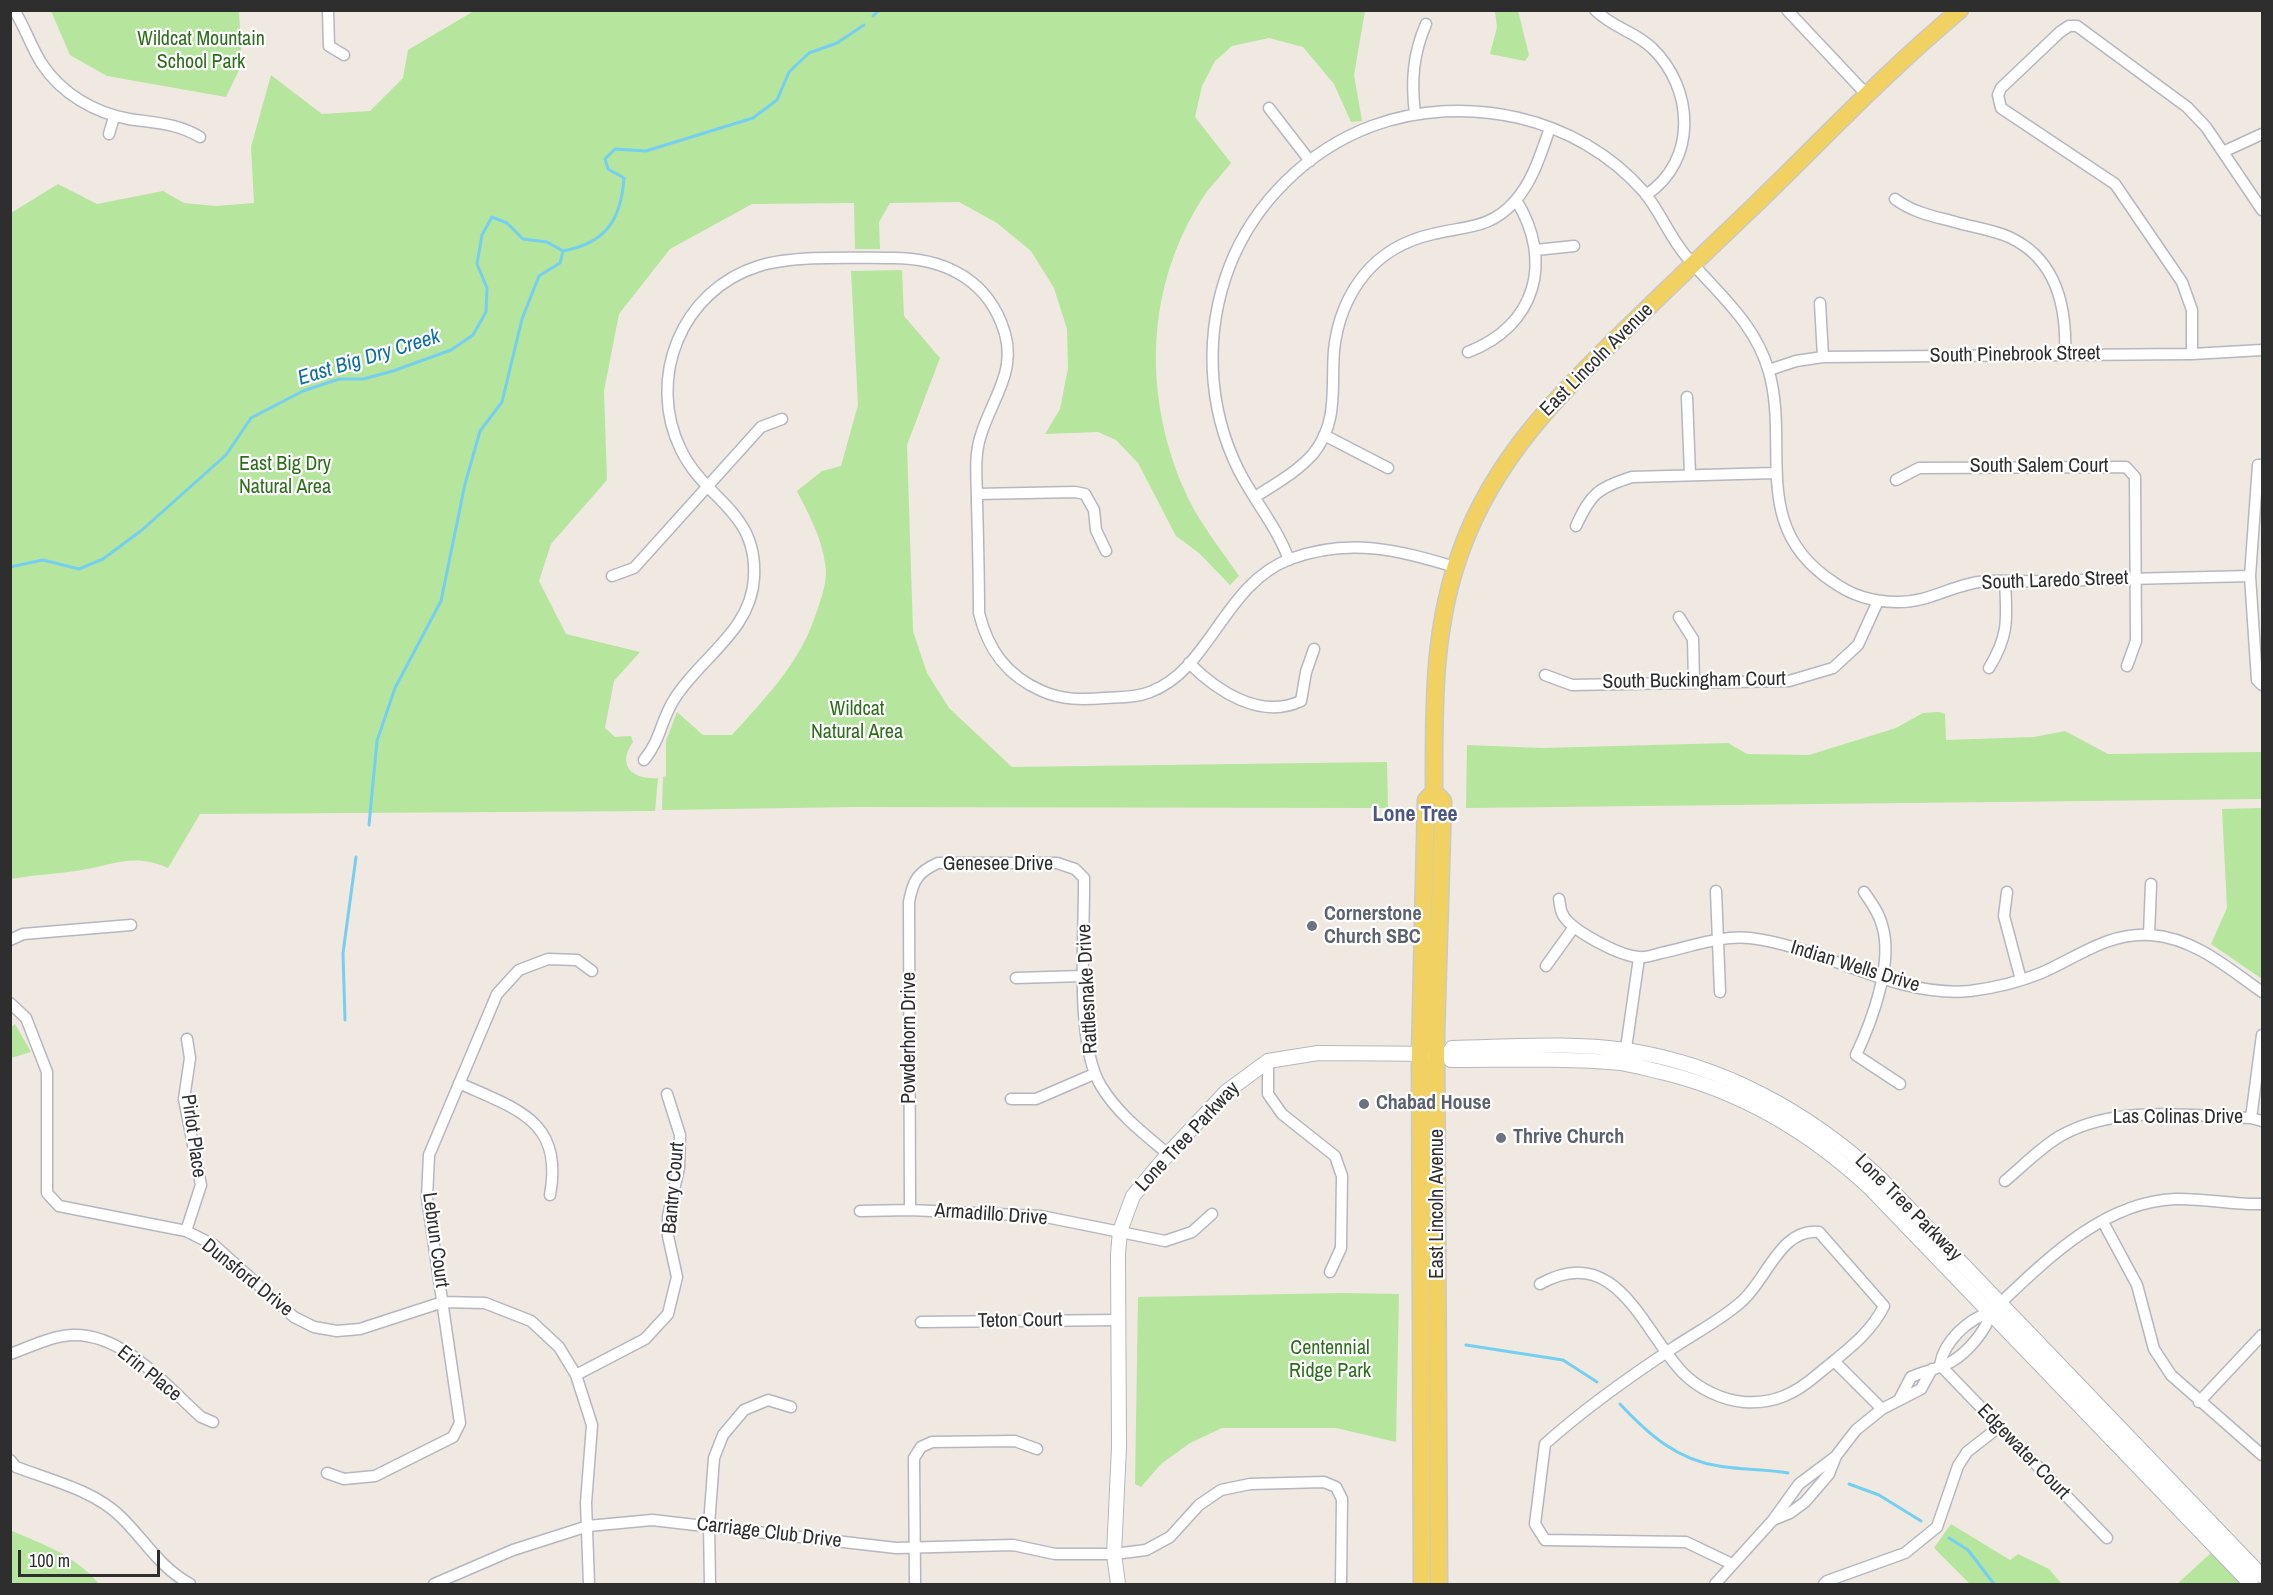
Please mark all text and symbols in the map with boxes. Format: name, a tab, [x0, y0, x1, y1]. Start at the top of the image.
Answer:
park label: Wildcat Mountain School Park	[137, 28, 265, 75]
street label: East Lincoln Avenue	[1535, 298, 1659, 422]
water label: East Big Dry Creek	[295, 324, 443, 392]
street label: South Pinebrook Street	[1930, 342, 2100, 368]
park label: East Big Dry Natural Area	[239, 453, 331, 500]
street label: South Salem Court	[1970, 455, 2108, 479]
street label: South Laredo Street	[1981, 566, 2129, 596]
street label: South Buckingham Court	[1602, 667, 1786, 695]
park label: Wildcat Natural Area	[811, 698, 903, 745]
district label: Lone Tree	[1372, 802, 1458, 828]
street label: Genesee Drive	[943, 853, 1053, 877]
place label: Cornerstone Church SBC	[1324, 903, 1421, 950]
marker: Cornerstone Church SBC	[1305, 919, 1319, 933]
street label: Rattlesnake Drive	[1073, 923, 1103, 1055]
street label: Indian Wells Drive	[1788, 936, 1922, 998]
street label: Powderhorn Drive	[898, 972, 922, 1104]
street label: Lone Tree Parkway	[1131, 1077, 1245, 1197]
place label: Chabad House	[1376, 1092, 1491, 1116]
street label: Pirlot Place	[175, 1093, 211, 1179]
marker: Chabad House	[1357, 1097, 1371, 1111]
street label: Las Colinas Drive	[2113, 1106, 2243, 1130]
place label: Thrive Church	[1513, 1126, 1624, 1150]
street label: East Lincoln Avenue	[1426, 1129, 1450, 1279]
marker: Thrive Church	[1494, 1131, 1508, 1145]
street label: Bantry Court	[658, 1141, 690, 1235]
street label: Lone Tree Parkway	[1849, 1149, 1967, 1267]
street label: Lebrun Court	[416, 1191, 454, 1289]
street label: Armadillo Drive	[934, 1199, 1048, 1231]
street label: Dunsford Drive	[197, 1234, 297, 1322]
street label: Teton Court	[977, 1308, 1063, 1334]
park label: Centennial Ridge Park	[1289, 1337, 1371, 1384]
street label: Erin Place	[112, 1341, 186, 1407]
street label: Edgewater Court	[1972, 1399, 2074, 1505]
street label: Carriage Club Drive	[695, 1512, 843, 1554]
scale bar	[21, 1538, 164, 1576]
text: 100 m	[29, 1548, 70, 1573]

